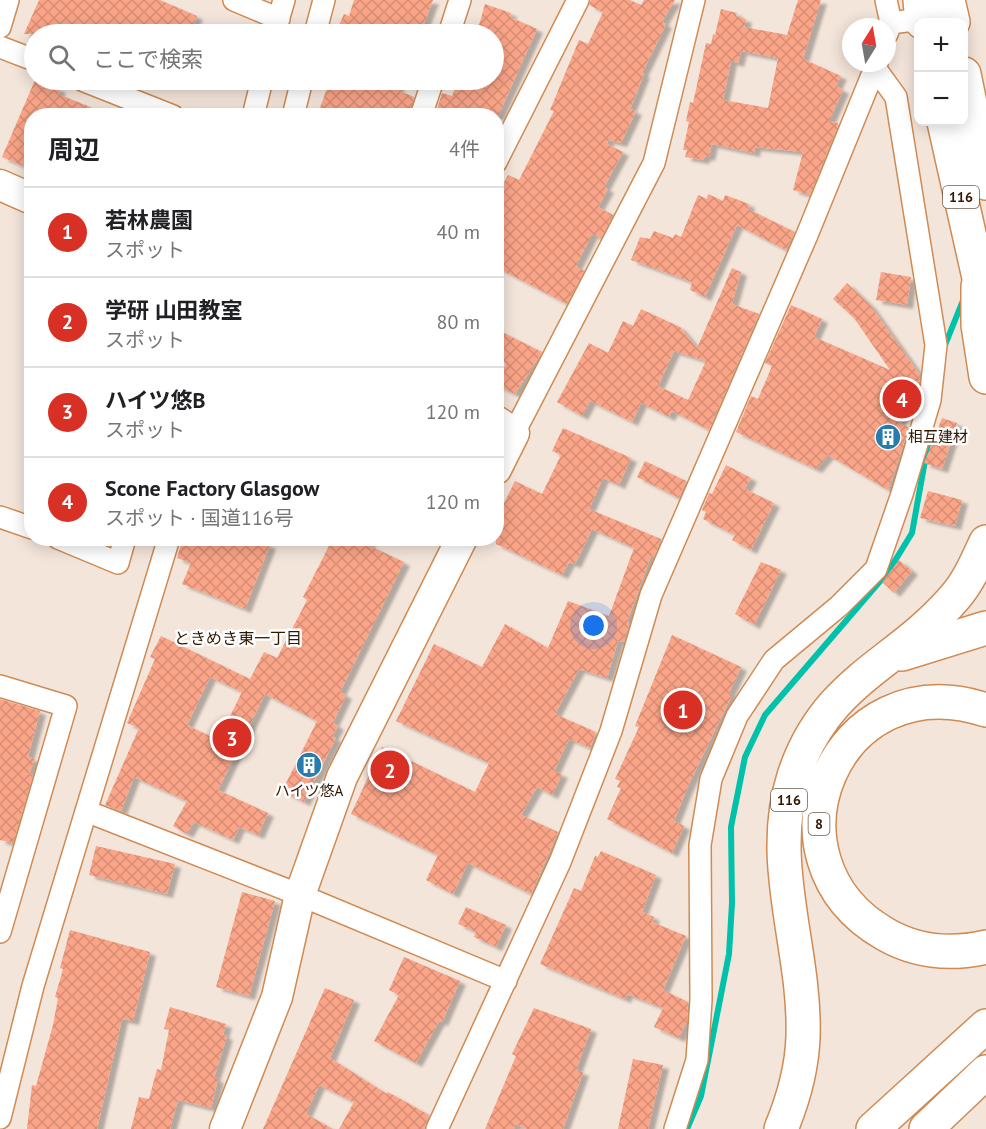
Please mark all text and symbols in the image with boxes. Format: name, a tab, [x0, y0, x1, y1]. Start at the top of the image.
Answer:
north arrow	[842, 18, 896, 72]
map controls	[914, 18, 968, 126]
button: +	[914, 18, 968, 72]
search box	[24, 24, 504, 90]
icon: search	[45, 41, 78, 74]
text: ここで検索	[93, 45, 203, 73]
button: −	[914, 72, 968, 126]
text: 周辺	[48, 133, 100, 166]
text: 4件	[449, 136, 480, 162]
road number: 116	[943, 186, 979, 208]
text: 若林農園	[105, 206, 193, 234]
text: 1	[62, 219, 73, 245]
text: 40 m	[437, 219, 480, 245]
text: スポット	[105, 237, 185, 263]
text: 学研 山田教室	[105, 296, 243, 324]
text: 2	[62, 309, 73, 335]
text: 80 m	[437, 309, 480, 335]
text: スポット	[105, 327, 185, 353]
pin: 4	[882, 376, 922, 422]
text: ハイツ悠B	[105, 386, 206, 414]
text: 3	[62, 399, 73, 425]
text: 120 m	[426, 399, 480, 425]
text: スポット	[105, 417, 185, 443]
building icon: 相互建材	[873, 422, 903, 452]
place label: 相互建材	[908, 427, 968, 446]
text: Scone Factory Glasgow	[105, 474, 319, 502]
text: 4	[62, 489, 73, 515]
text: 120 m	[426, 489, 480, 515]
text: スポット · 国道116号	[105, 505, 294, 531]
your location	[579, 611, 608, 640]
district label: ときめき東一丁目	[174, 628, 302, 648]
pin: 1	[664, 688, 702, 732]
pin: 3	[212, 716, 252, 760]
pin: 2	[370, 748, 410, 792]
building icon: ハイツ悠A	[294, 750, 324, 780]
place label: ハイツ悠A	[275, 781, 343, 800]
road number: 116	[771, 789, 807, 811]
road number: 8	[808, 813, 830, 835]

